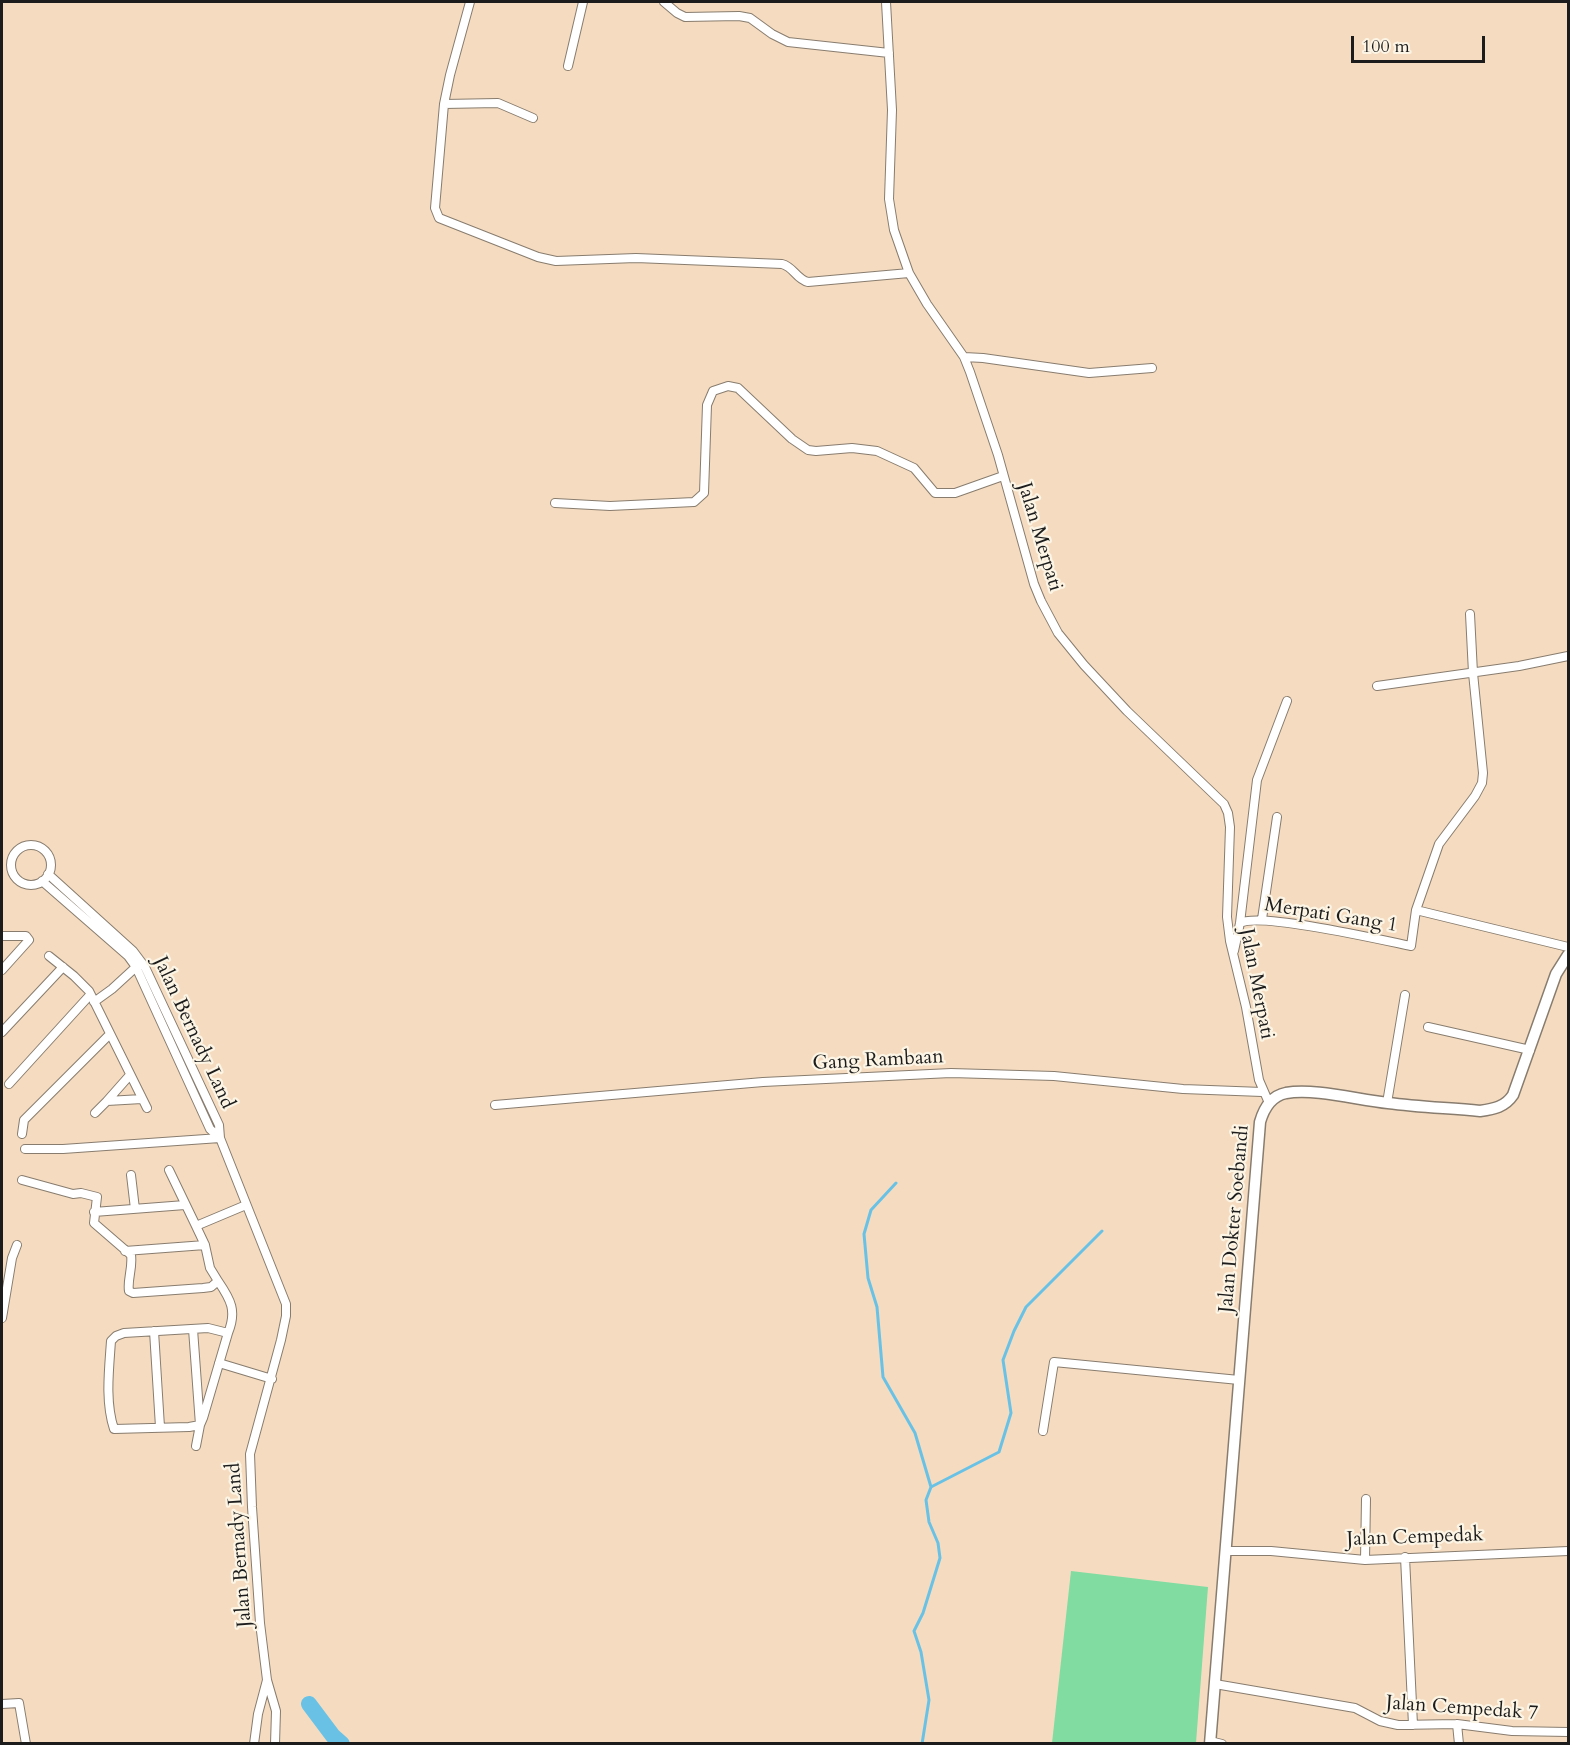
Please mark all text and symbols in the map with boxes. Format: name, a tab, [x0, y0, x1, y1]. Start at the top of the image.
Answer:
scale bar	[1354, 24, 1488, 62]
text: 100 m	[1362, 34, 1410, 59]
street label: Jalan Merpati	[1011, 480, 1067, 594]
street label: Merpati Gang 1	[1263, 894, 1399, 938]
street label: Jalan Merpati	[1234, 927, 1278, 1041]
street label: Jalan Bernady Land	[147, 953, 239, 1113]
street label: Gang Rambaan	[812, 1046, 944, 1076]
street label: Jalan Dokter Soebandi	[1215, 1124, 1255, 1314]
street label: Jalan Bernady Land	[222, 1462, 258, 1628]
street label: Jalan Cempedak	[1346, 1524, 1484, 1552]
street label: Jalan Cempedak 7	[1385, 1692, 1539, 1726]

